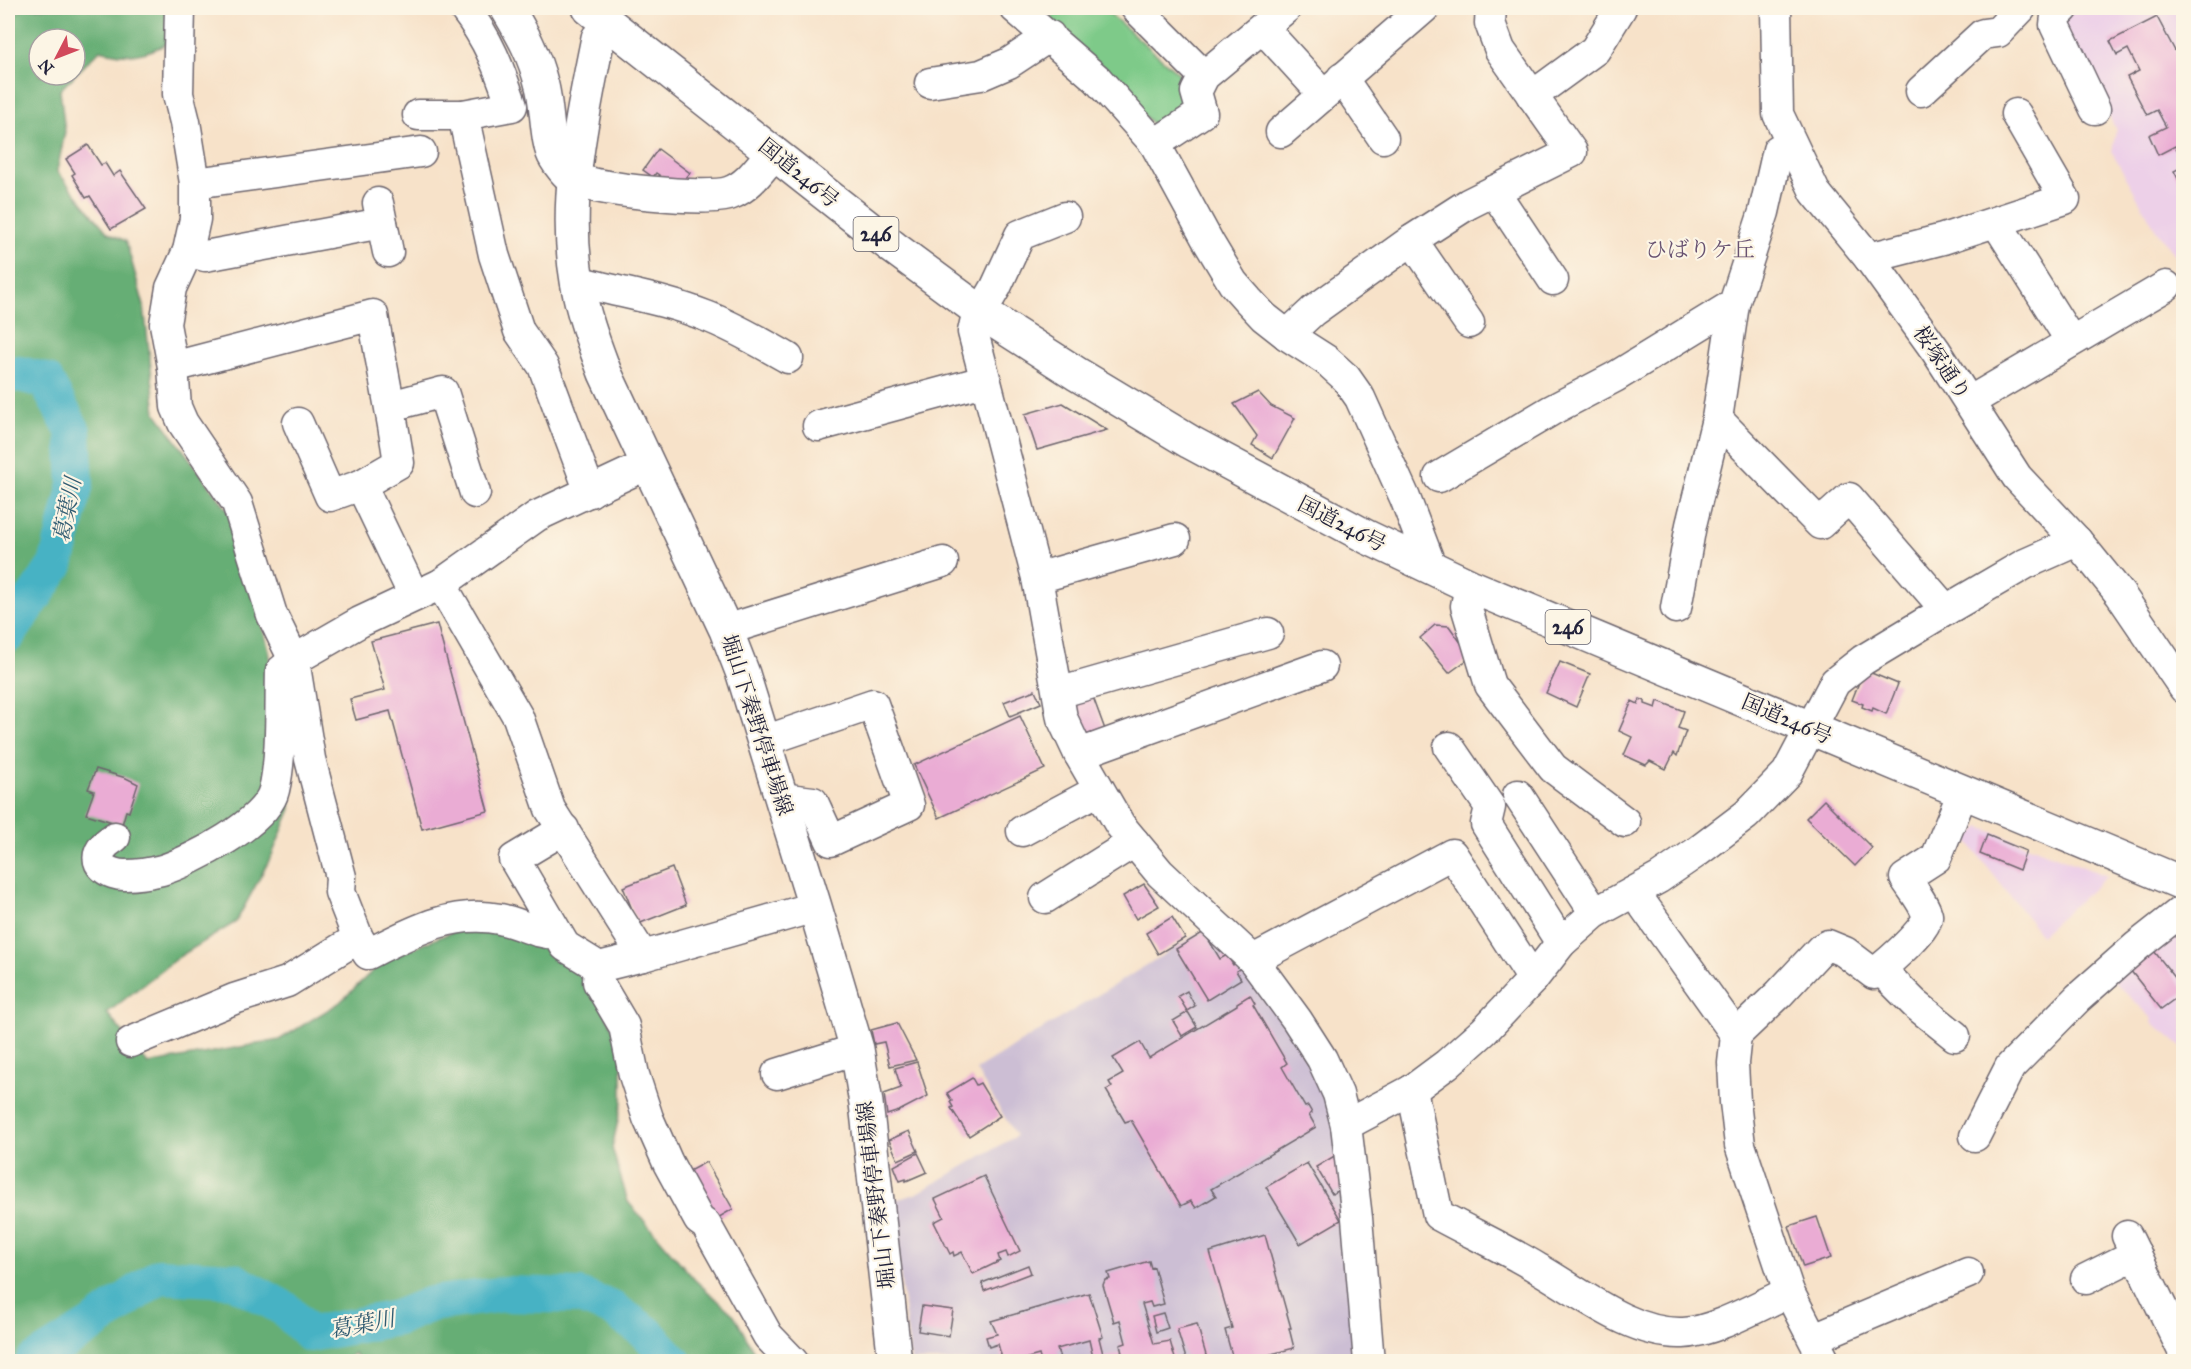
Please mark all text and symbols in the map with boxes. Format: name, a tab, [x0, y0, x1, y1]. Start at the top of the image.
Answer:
north arrow	[27, 27, 87, 87]
text: N	[34, 55, 58, 78]
street label: 国道246号	[754, 133, 844, 213]
road number: 246	[854, 217, 898, 251]
district label: ひばりケ丘	[1645, 236, 1755, 263]
street label: 桜塚通り	[1908, 321, 1976, 405]
water label: 葛葉川	[47, 473, 87, 545]
street label: 国道246号	[1293, 491, 1391, 557]
road number: 246	[1546, 610, 1590, 644]
street label: 堀山下秦野停車場線	[715, 631, 799, 819]
street label: 国道246号	[1738, 688, 1836, 750]
street label: 堀山下秦野停車場線	[852, 1100, 900, 1290]
water label: 葛葉川	[327, 1304, 399, 1344]

